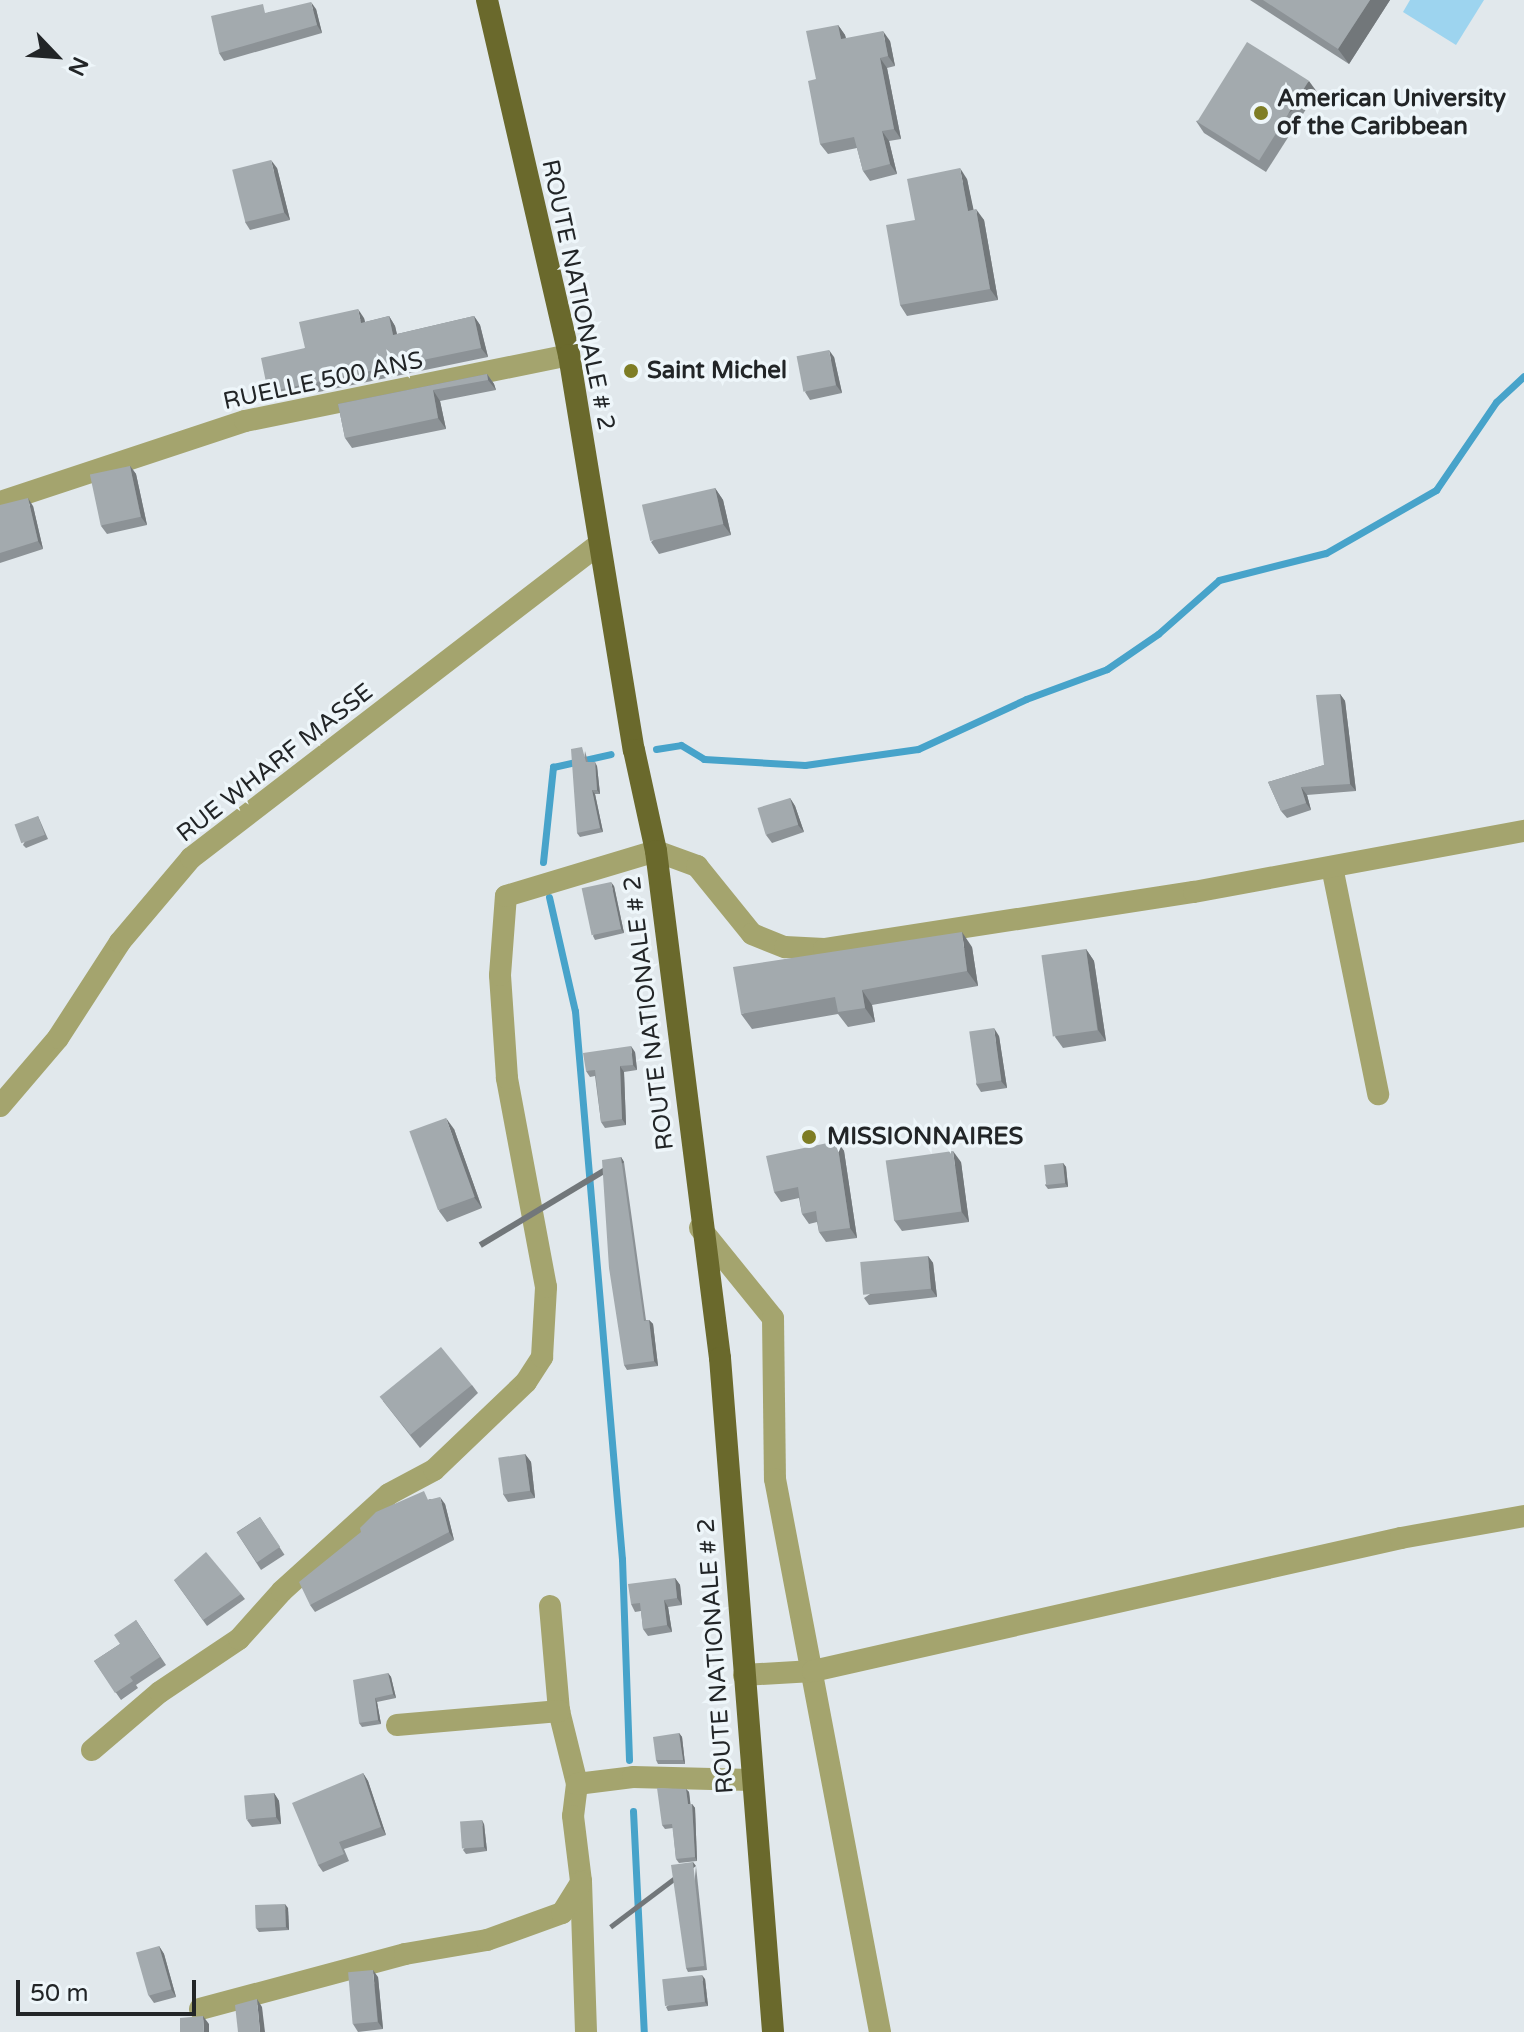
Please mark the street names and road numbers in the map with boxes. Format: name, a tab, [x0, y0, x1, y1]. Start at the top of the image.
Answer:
street label: ROUTE NATIONALE # 2	[535, 157, 621, 433]
street label: RUELLE 500 ANS	[221, 346, 425, 416]
street label: RUE WHARF MASSE	[171, 677, 379, 849]
street label: ROUTE NATIONALE # 2	[618, 874, 680, 1152]
street label: ROUTE NATIONALE # 2	[692, 1517, 740, 1795]

